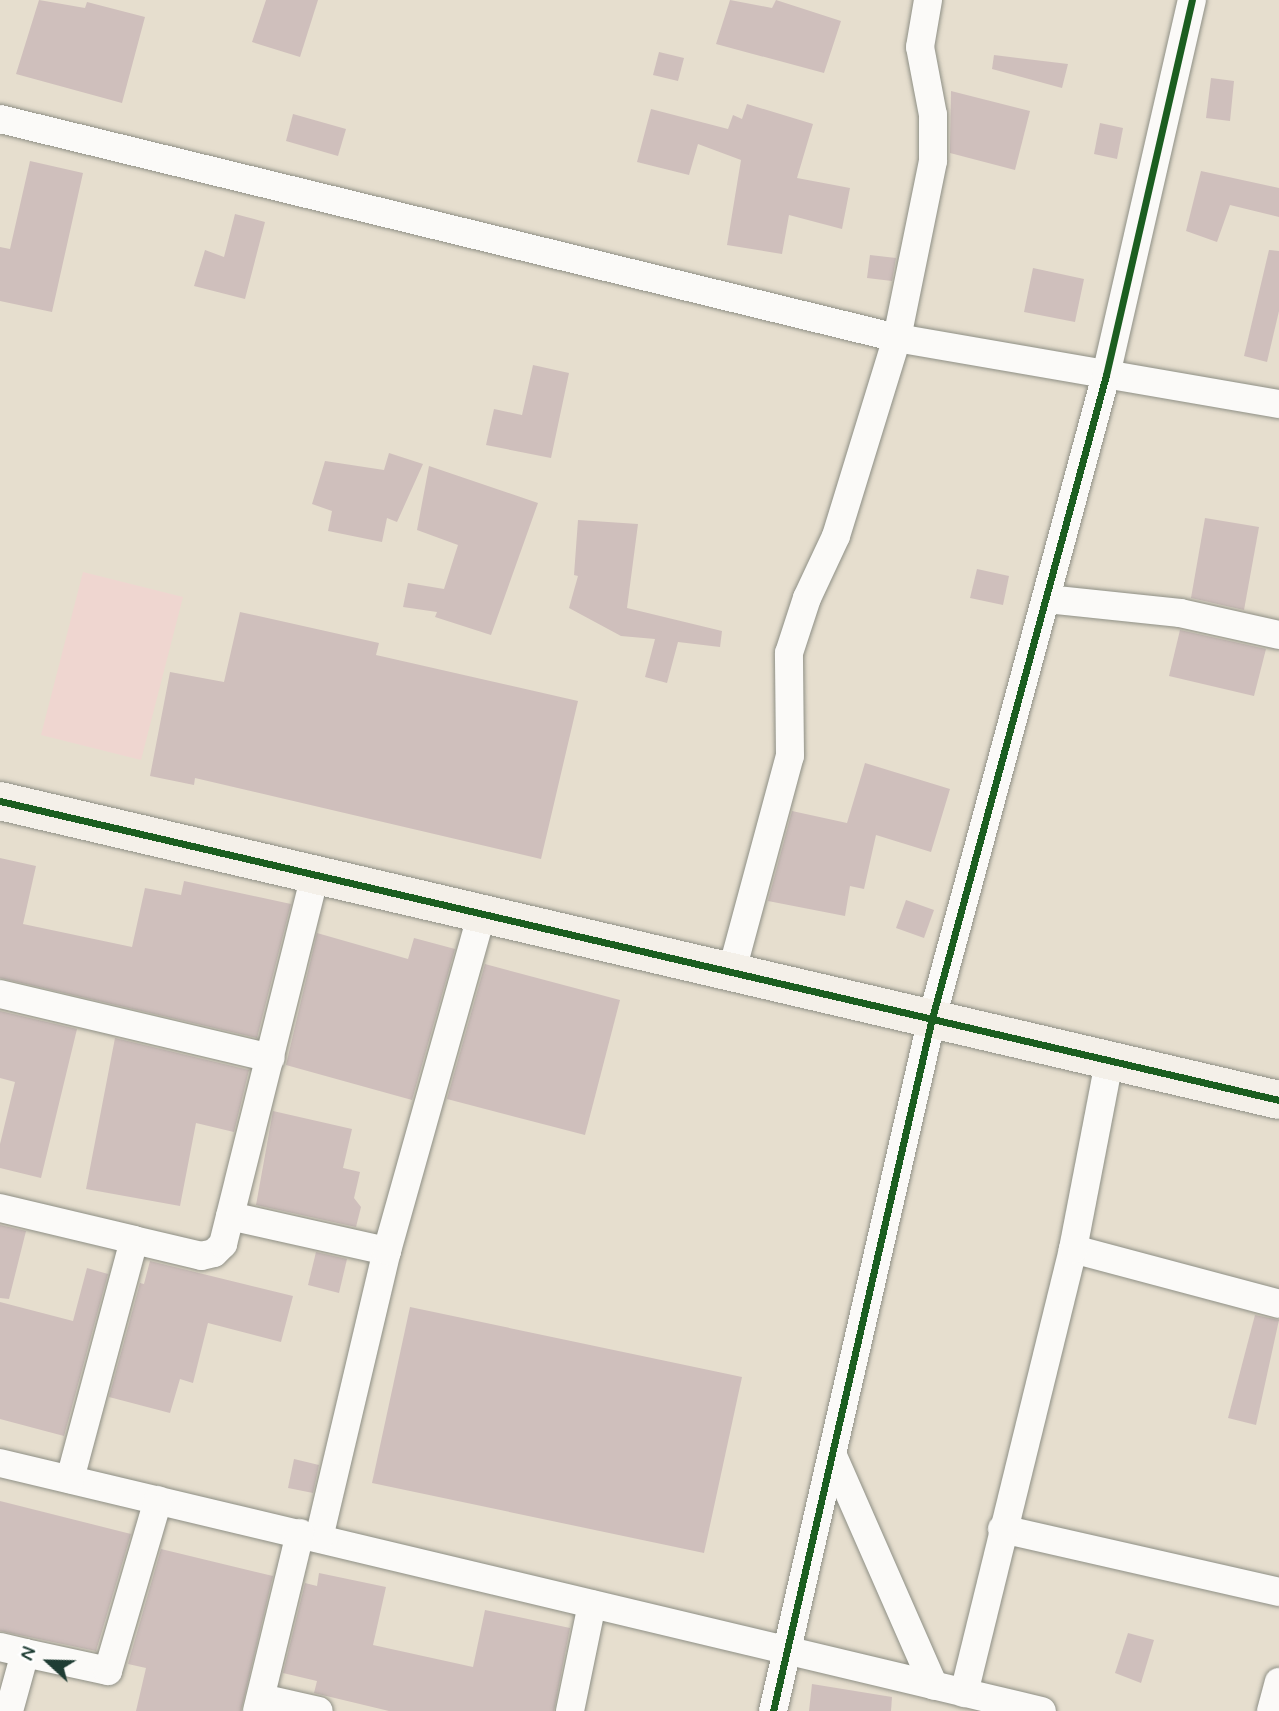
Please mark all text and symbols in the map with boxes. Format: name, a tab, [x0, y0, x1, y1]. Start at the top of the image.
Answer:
north arrow	[14, 1627, 84, 1697]
text: N	[15, 1643, 43, 1664]

